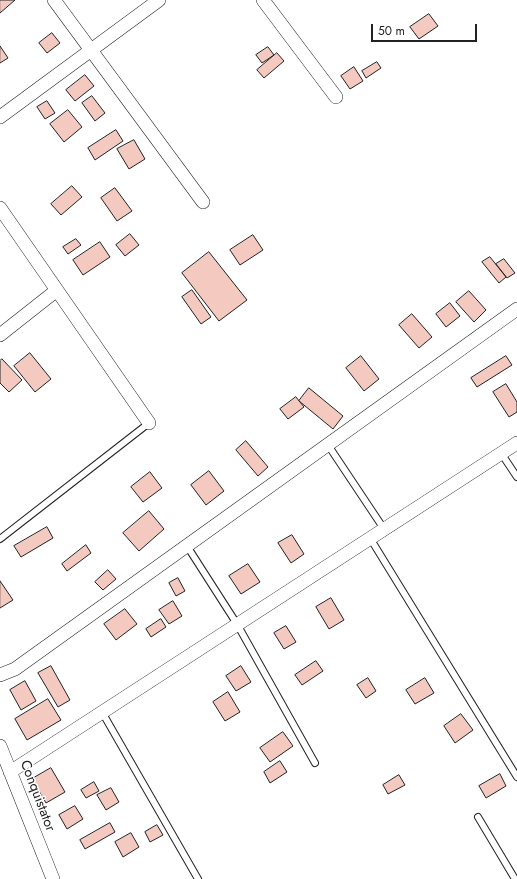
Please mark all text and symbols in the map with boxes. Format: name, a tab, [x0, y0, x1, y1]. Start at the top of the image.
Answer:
scale bar	[373, 16, 479, 42]
text: 50 m	[378, 22, 405, 40]
street label: Conquistator	[16, 758, 58, 834]

